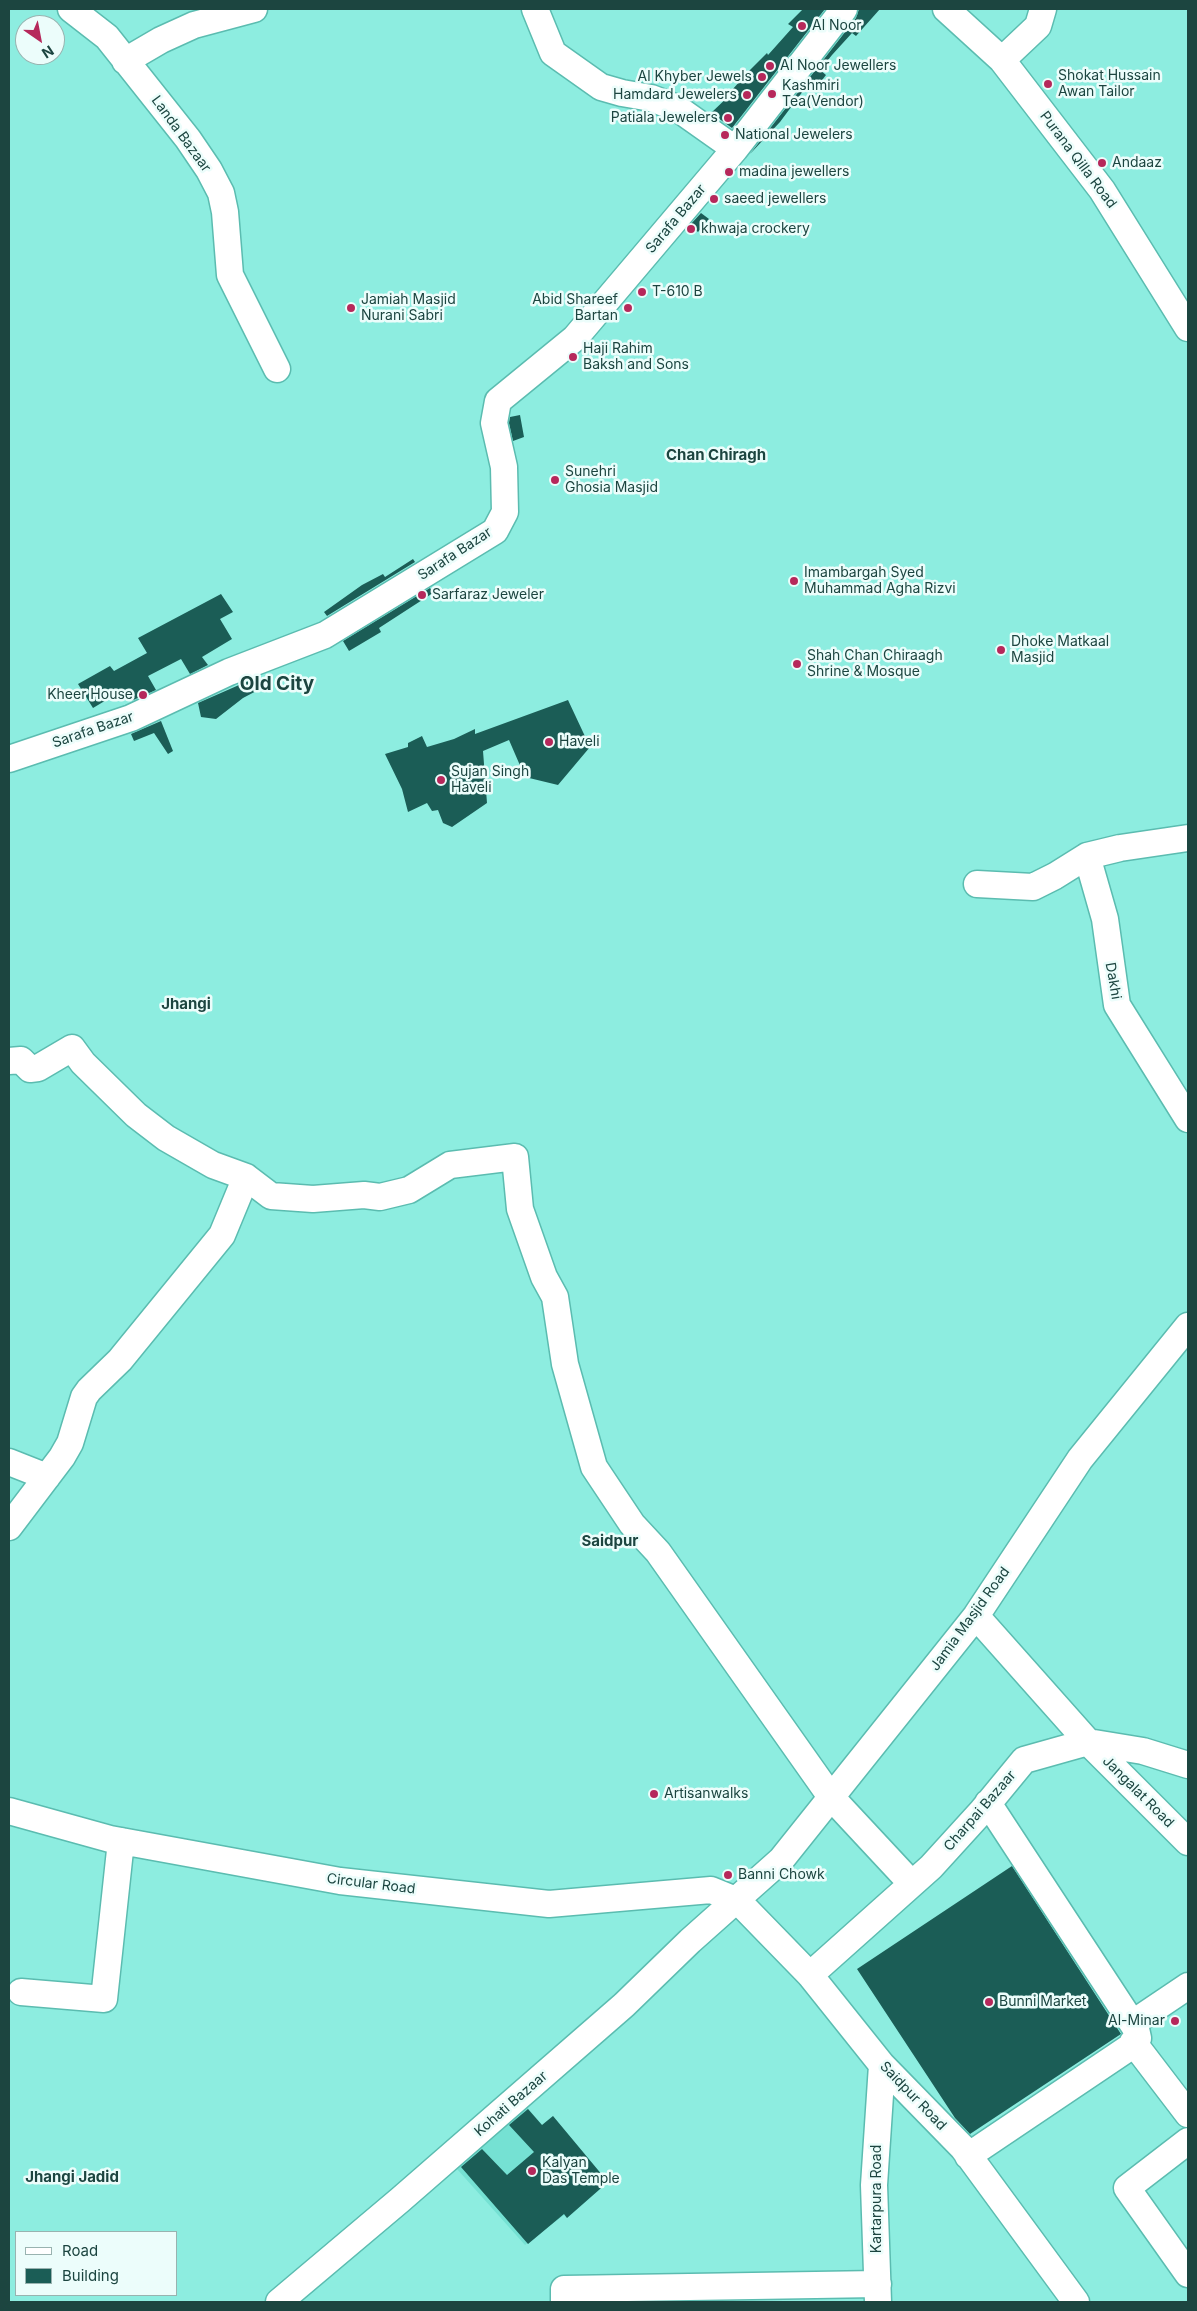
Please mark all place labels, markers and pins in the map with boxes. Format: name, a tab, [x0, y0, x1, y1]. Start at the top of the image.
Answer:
place label: Al Noor	[812, 18, 862, 34]
marker: Al Noor	[796, 20, 808, 32]
place label: Al Noor Jewellers	[780, 58, 896, 74]
marker: Al Noor Jewellers	[764, 60, 776, 72]
place label: Shokat Hussain Awan Tailor	[1058, 68, 1161, 100]
place label: Al Khyber Jewels	[638, 69, 752, 85]
marker: Al Khyber Jewels	[756, 71, 768, 83]
place label: Kashmiri Tea(Vendor)	[782, 78, 864, 110]
marker: Shokat Hussain Awan Tailor	[1042, 78, 1054, 90]
place label: Hamdard Jewelers	[613, 87, 737, 103]
marker: Kashmiri Tea(Vendor)	[766, 88, 778, 100]
marker: Hamdard Jewelers	[741, 89, 753, 101]
place label: Patiala Jewelers	[611, 110, 718, 126]
marker: Patiala Jewelers	[722, 112, 734, 124]
place label: National Jewelers	[735, 127, 853, 143]
marker: National Jewelers	[719, 129, 731, 141]
place label: Andaaz	[1112, 155, 1162, 171]
marker: Andaaz	[1096, 157, 1108, 169]
place label: madina jewellers	[739, 164, 849, 180]
marker: madina jewellers	[723, 166, 735, 178]
place label: saeed jewellers	[724, 191, 826, 207]
marker: saeed jewellers	[708, 193, 720, 205]
place label: khwaja crockery	[701, 221, 810, 237]
marker: khwaja crockery	[685, 223, 697, 235]
place label: T-610 B	[652, 284, 703, 300]
marker: T-610 B	[636, 286, 648, 298]
place label: Jamiah Masjid Nurani Sabri	[361, 292, 456, 324]
place label: Abid Shareef Bartan	[532, 292, 618, 324]
marker: Jamiah Masjid Nurani Sabri	[345, 302, 357, 314]
marker: Abid Shareef Bartan	[622, 302, 634, 314]
place label: Haji Rahim Baksh and Sons	[583, 341, 689, 374]
marker: Haji Rahim Baksh and Sons	[567, 351, 579, 363]
place label: Sunehri Ghosia Masjid	[565, 464, 658, 497]
marker: Sunehri Ghosia Masjid	[549, 474, 561, 486]
place label: Imambargah Syed Muhammad Agha Rizvi	[804, 565, 956, 598]
marker: Imambargah Syed Muhammad Agha Rizvi	[788, 575, 800, 587]
place label: Sarfaraz Jeweler	[432, 587, 544, 603]
marker: Sarfaraz Jeweler	[416, 589, 428, 601]
place label: Dhoke Matkaal Masjid	[1011, 634, 1109, 666]
marker: Dhoke Matkaal Masjid	[995, 644, 1007, 656]
place label: Shah Chan Chiraagh Shrine & Mosque	[807, 648, 943, 680]
marker: Shah Chan Chiraagh Shrine & Mosque	[791, 658, 803, 670]
place label: Kheer House	[47, 687, 133, 703]
marker: Kheer House	[137, 689, 149, 701]
place label: Haveli	[559, 734, 600, 750]
marker: Haveli	[543, 736, 555, 748]
place label: Sujan Singh Haveli	[451, 764, 529, 796]
marker: Sujan Singh Haveli	[435, 774, 447, 786]
place label: Artisanwalks	[664, 1786, 748, 1802]
marker: Artisanwalks	[648, 1788, 660, 1800]
place label: Banni Chowk	[738, 1867, 825, 1883]
marker: Banni Chowk	[722, 1869, 734, 1881]
place label: Bunni Market	[999, 1994, 1086, 2010]
marker: Bunni Market	[983, 1996, 995, 2008]
place label: Al-Minar	[1108, 2013, 1165, 2029]
marker: Al-Minar	[1169, 2015, 1181, 2027]
place label: Kalyan Das Temple	[542, 2155, 620, 2188]
marker: Kalyan Das Temple	[526, 2165, 538, 2177]

